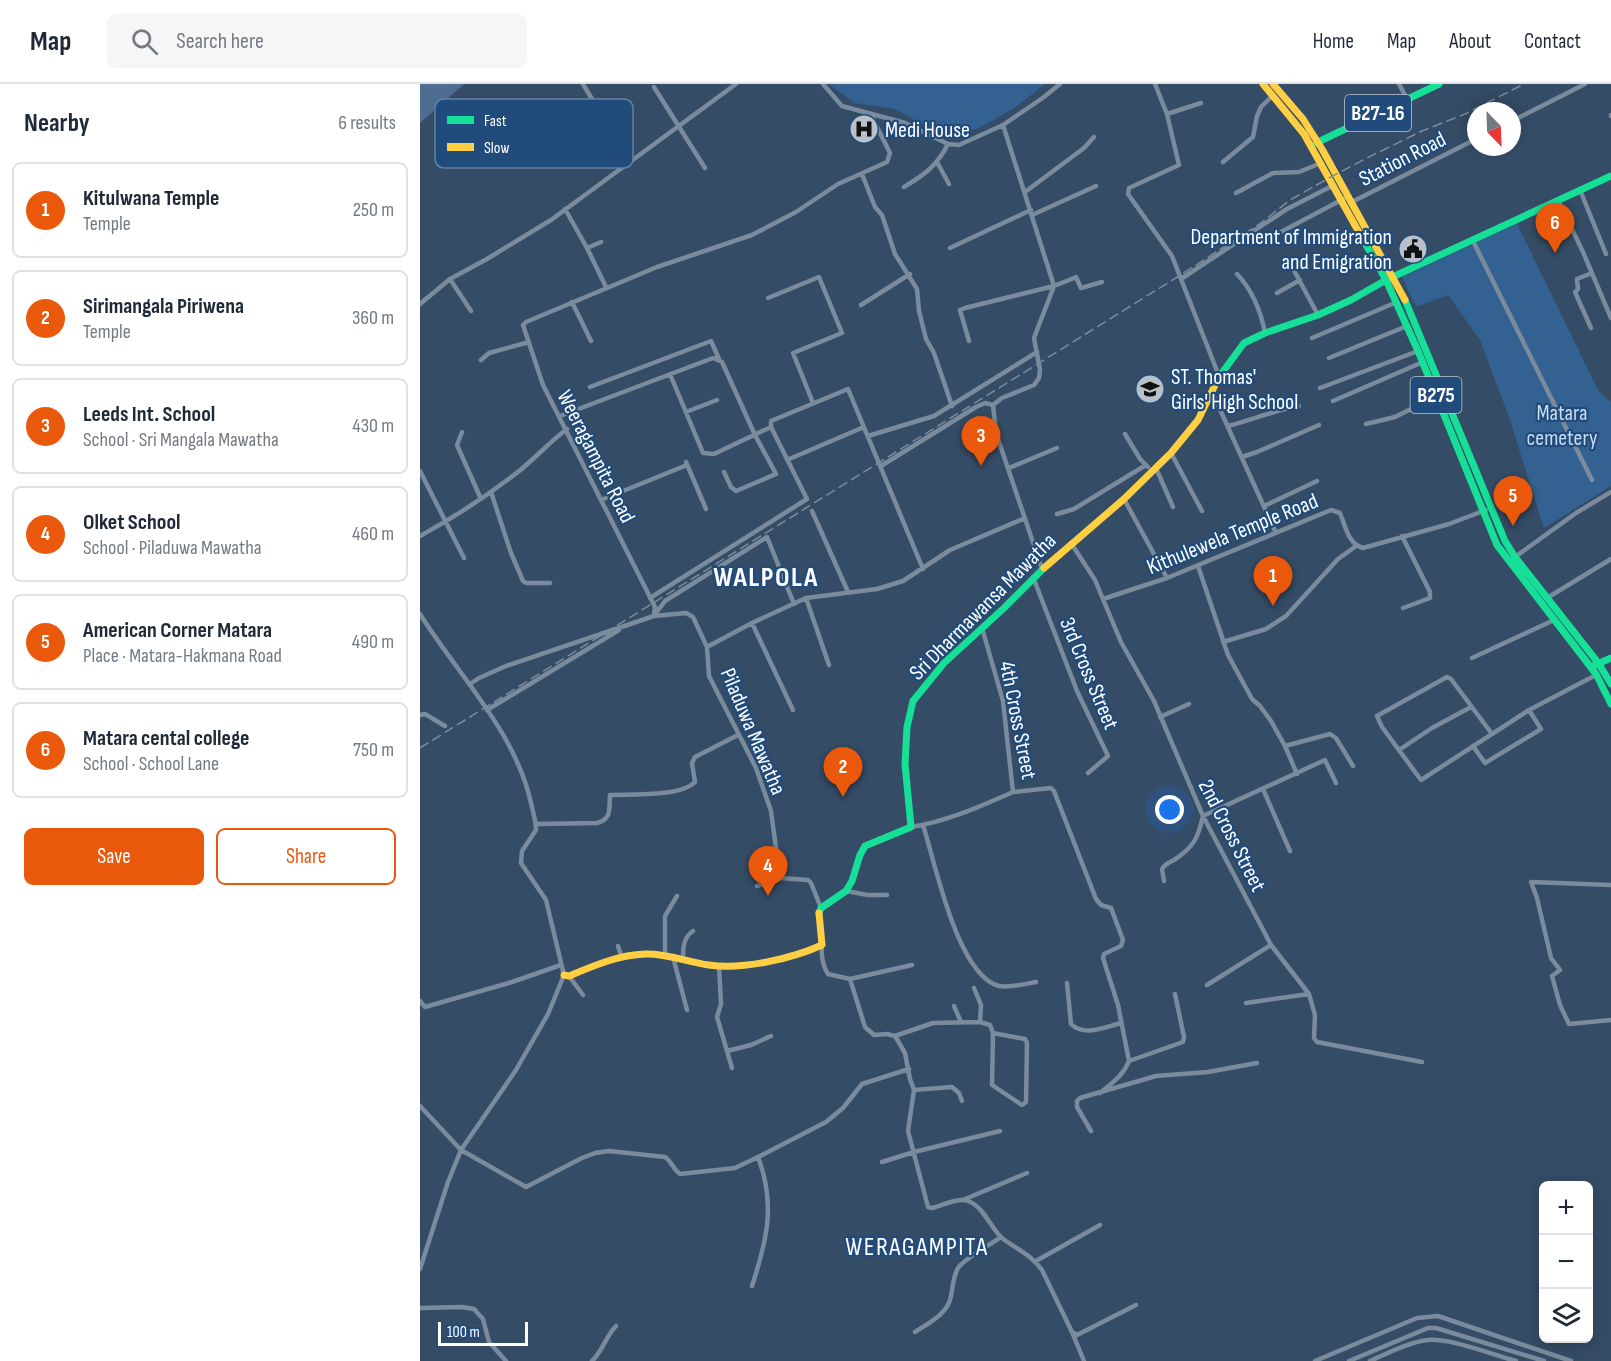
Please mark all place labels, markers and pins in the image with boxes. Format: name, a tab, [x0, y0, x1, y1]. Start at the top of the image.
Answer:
hospital icon: Medi House	[848, 113, 880, 145]
place label: Medi House	[885, 117, 970, 144]
pin: 6	[1536, 204, 1574, 253]
place label: Department of Immigration and Emigration	[1190, 224, 1392, 276]
public building icon: Department of Immigration and Emigration	[1397, 233, 1429, 265]
place label: ST. Thomas' Girls' High School	[1171, 364, 1298, 416]
school or university icon: ST. Thomas' Girls' High School	[1134, 373, 1166, 405]
pin: 3	[962, 416, 1000, 466]
pin: 5	[1494, 476, 1532, 526]
pin: 1	[1254, 556, 1292, 606]
pin: 2	[824, 748, 862, 797]
pin: 4	[748, 846, 788, 896]

